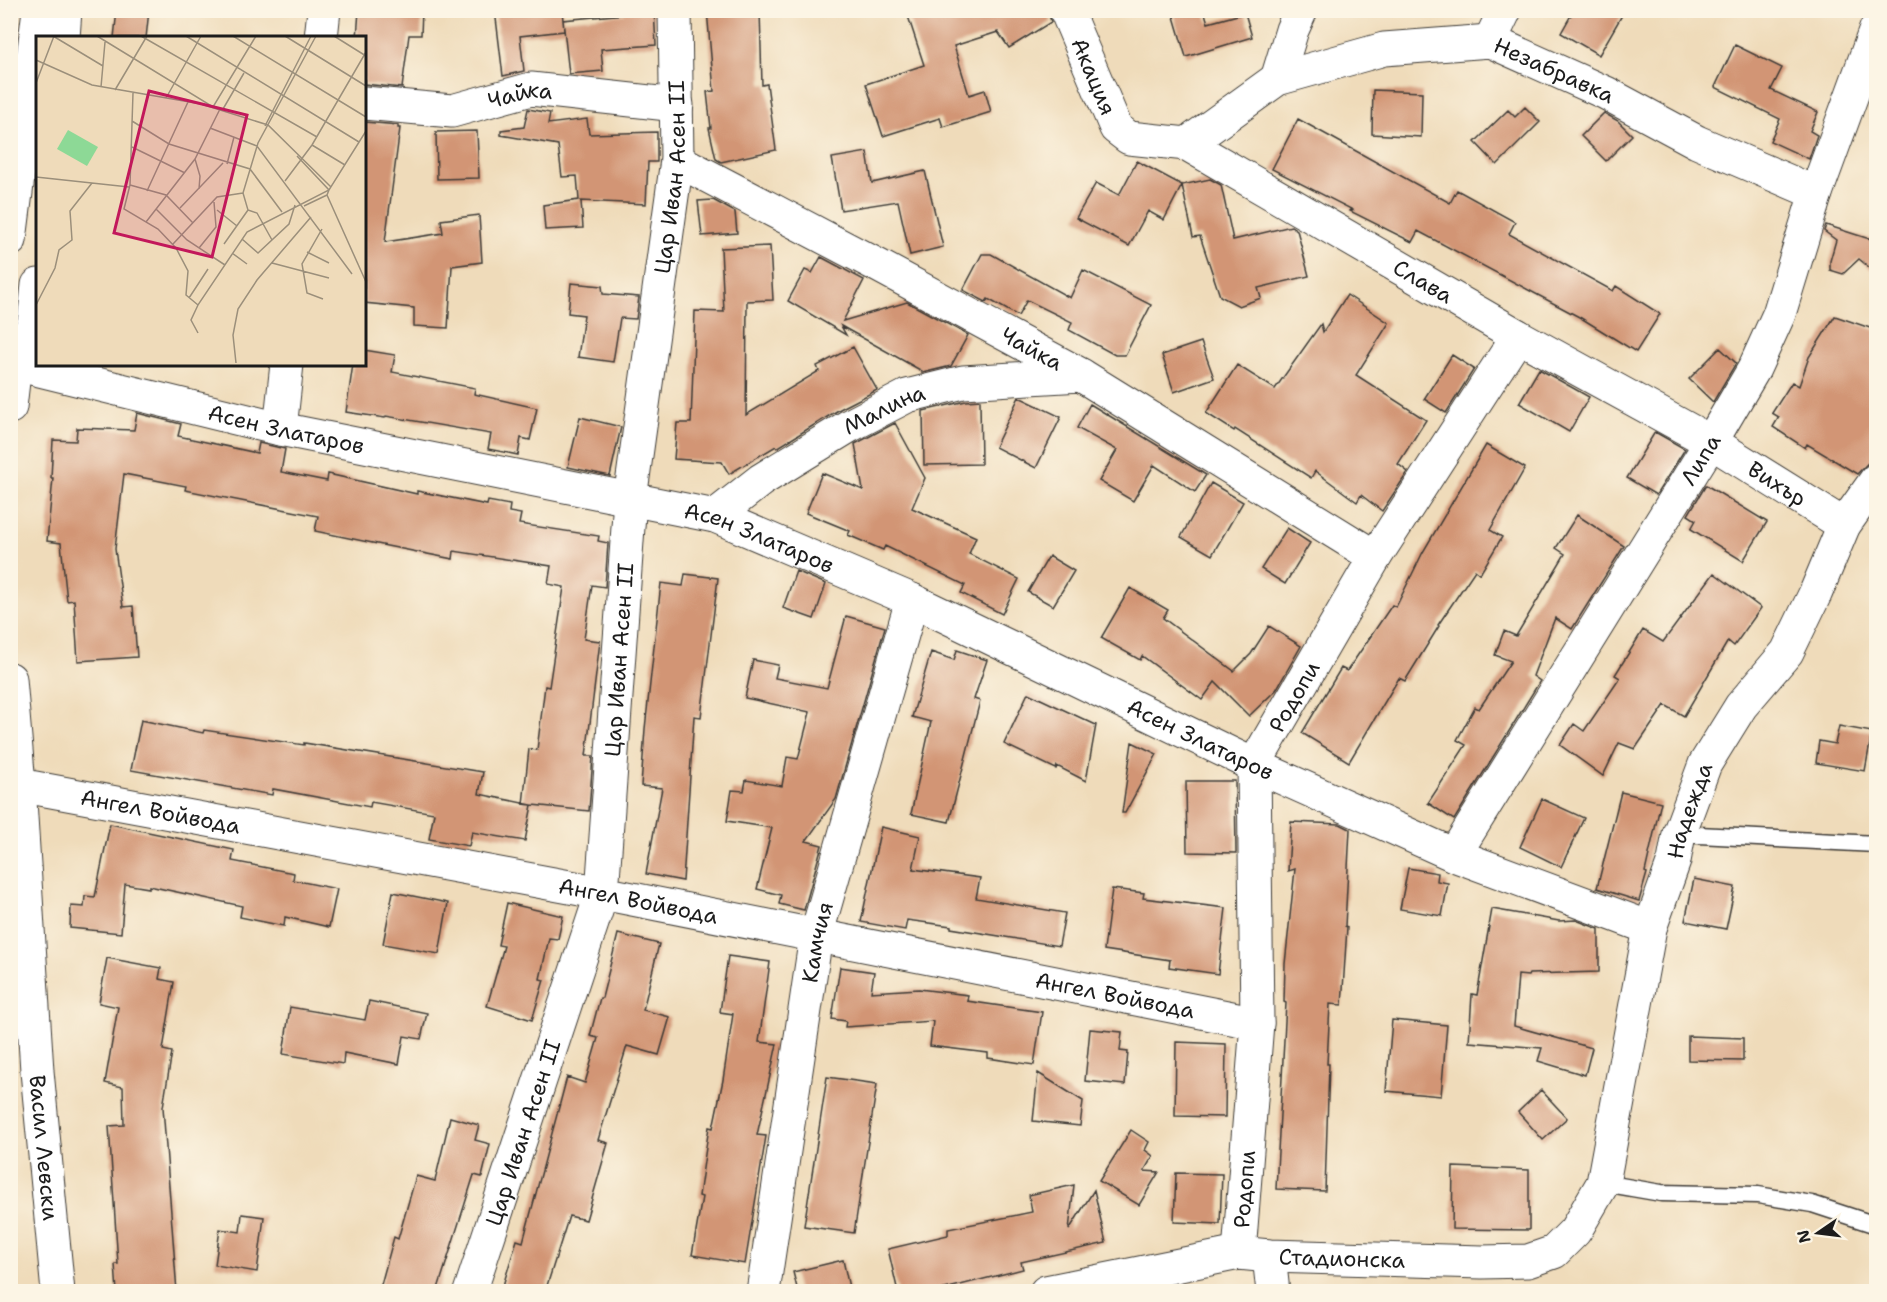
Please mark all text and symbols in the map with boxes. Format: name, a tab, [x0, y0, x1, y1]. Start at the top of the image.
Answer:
street label: Незабравка	[1489, 30, 1620, 110]
street label: Акация	[1065, 33, 1123, 119]
inset map	[36, 36, 366, 366]
street label: Чайка	[484, 74, 555, 115]
street label: Цар Иван Асен II	[647, 80, 692, 276]
street label: Слава	[1388, 252, 1459, 310]
street label: Чайка	[996, 320, 1068, 377]
street label: Малина	[838, 377, 929, 441]
street label: Асен Златаров	[205, 397, 367, 460]
street label: Липа	[1673, 428, 1727, 490]
street label: Вихър	[1743, 454, 1812, 513]
street label: Асен Златаров	[682, 496, 839, 580]
street label: Цар Иван Асен II	[597, 562, 640, 758]
street label: Родопи	[1262, 655, 1326, 738]
street label: Асен Златаров	[1123, 692, 1278, 787]
street label: Надежда	[1660, 758, 1719, 861]
street label: Ангел Войвода	[78, 782, 243, 840]
street label: Ангел Войвода	[556, 871, 721, 930]
street label: Камчия	[795, 898, 840, 985]
street label: Ангел Войвода	[1033, 965, 1198, 1025]
street label: Цар Иван Асен II	[478, 1036, 567, 1229]
street label: Васил Левски	[23, 1074, 66, 1222]
street label: Родопи	[1226, 1149, 1261, 1229]
north arrow	[1788, 1203, 1848, 1263]
text: N	[1792, 1228, 1816, 1245]
street label: Стадионска	[1278, 1242, 1406, 1274]

